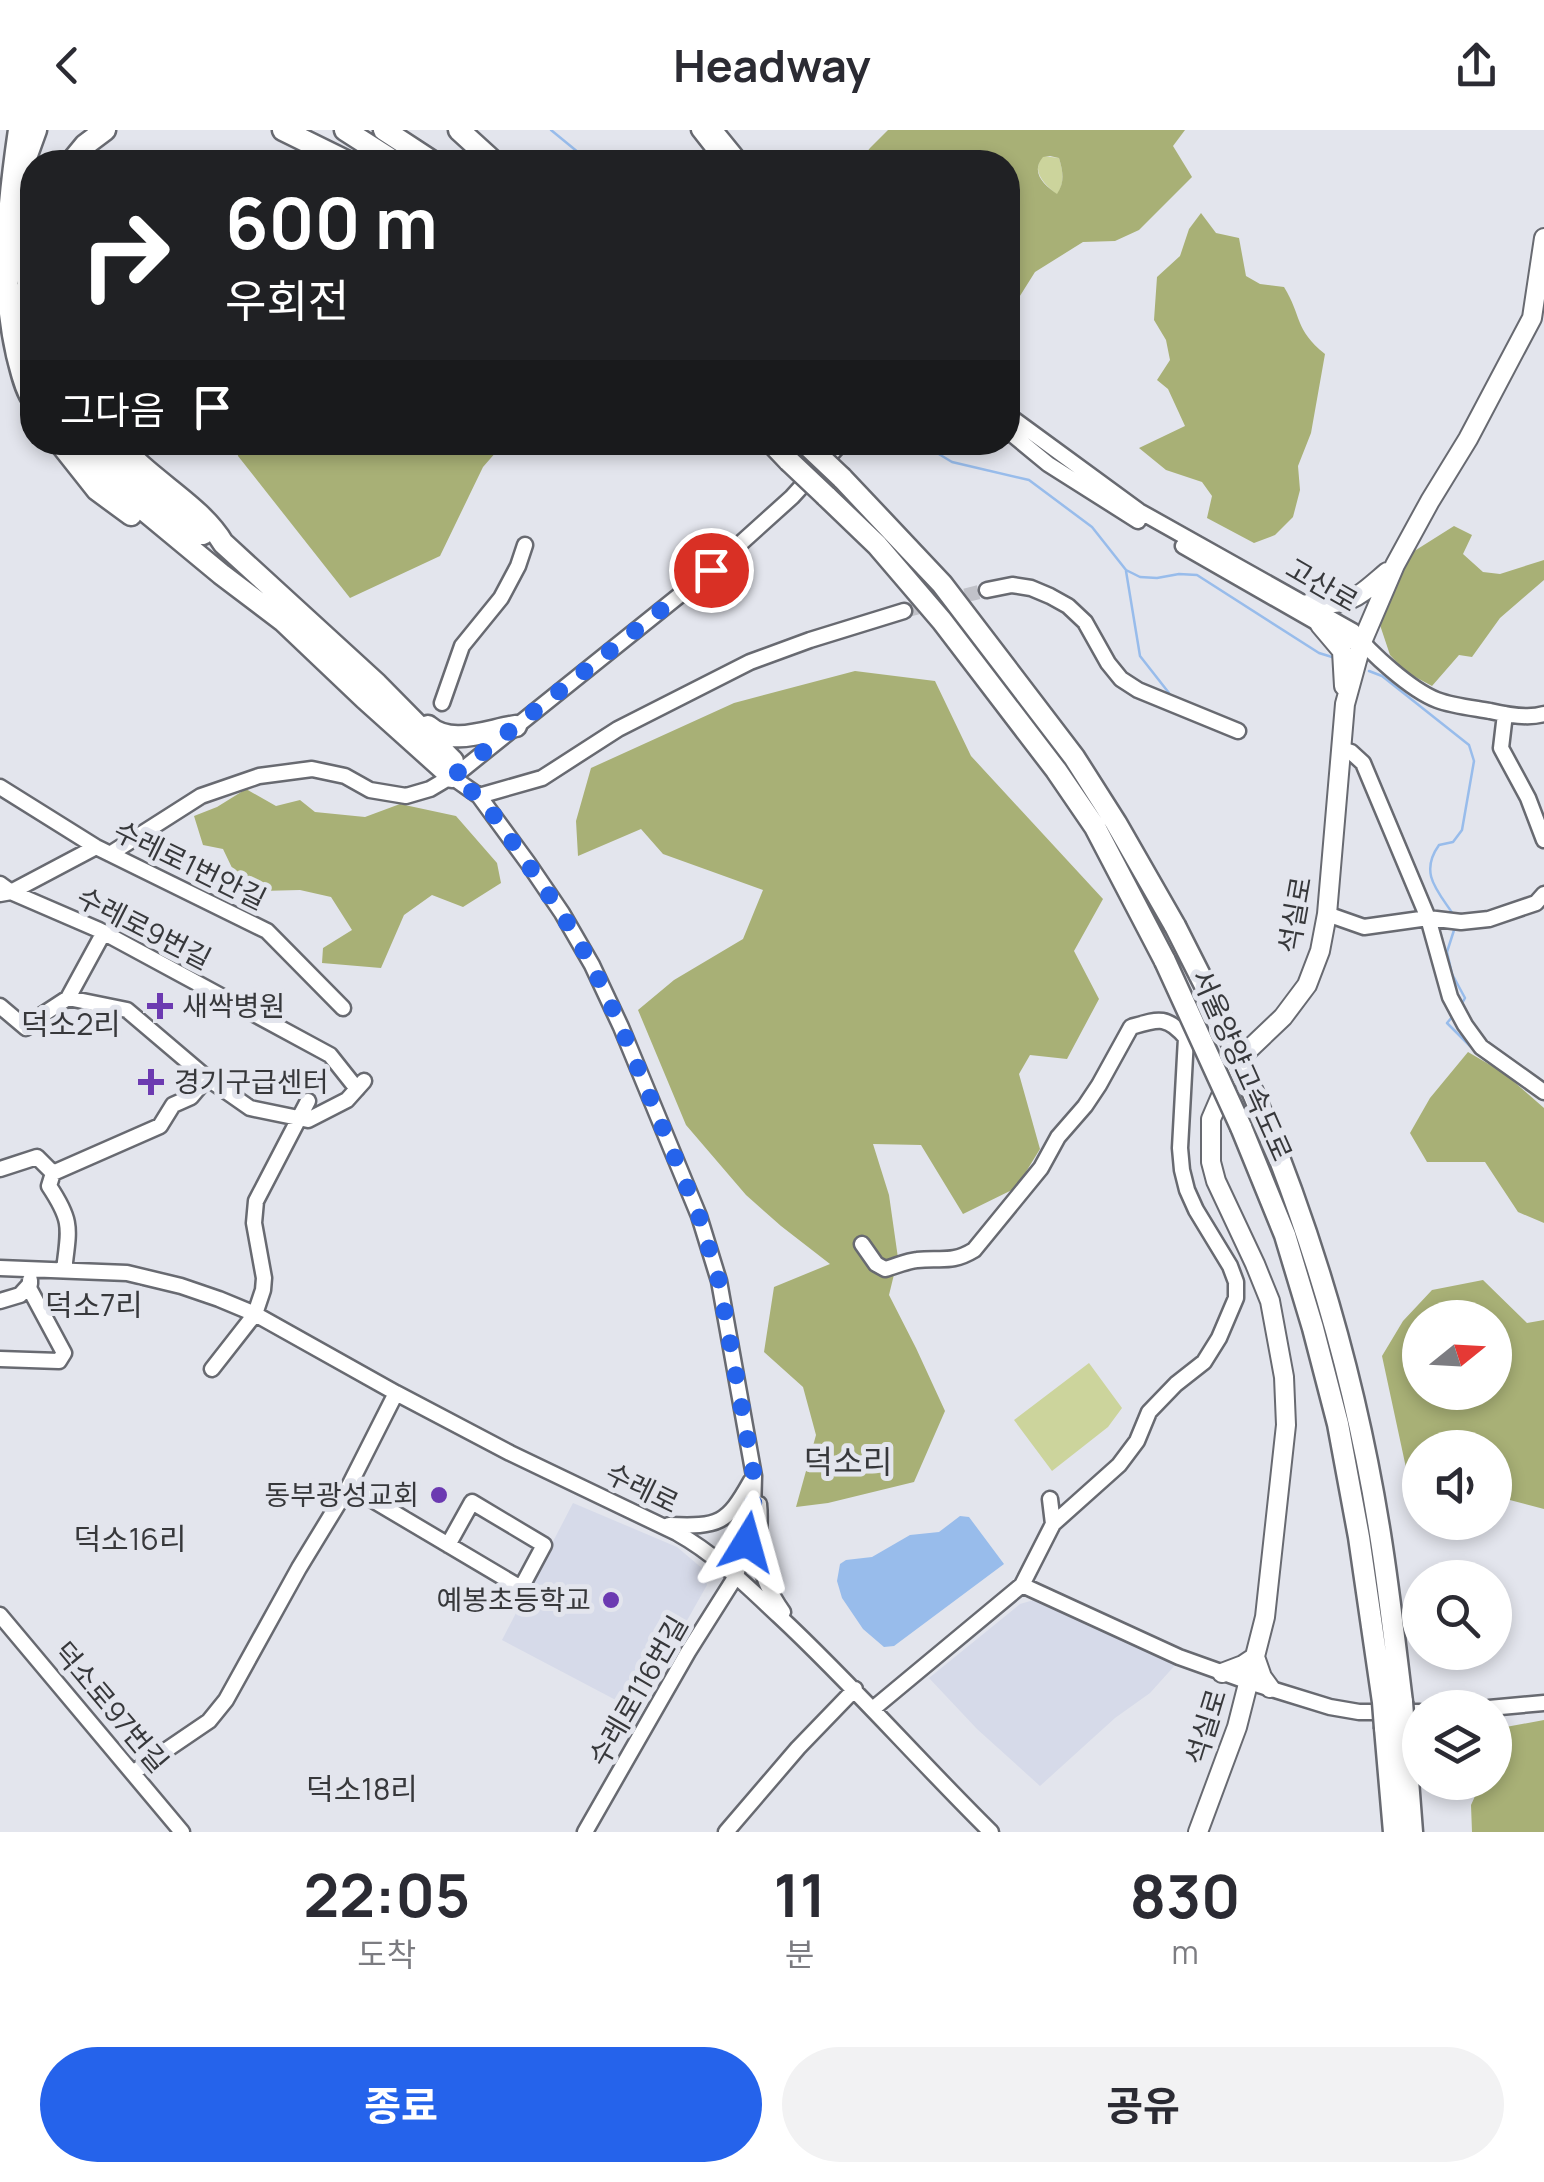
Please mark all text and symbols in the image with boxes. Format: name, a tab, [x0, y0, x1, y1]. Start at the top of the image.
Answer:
text: Headway	[673, 34, 871, 96]
icon: back	[40, 38, 95, 93]
icon: share	[1449, 38, 1504, 93]
text: 600 m	[225, 174, 438, 270]
icon: right	[60, 190, 190, 320]
text: 우회전	[225, 269, 349, 331]
icon: arrive	[185, 380, 240, 435]
text: 그다음	[60, 383, 165, 435]
pin	[669, 528, 754, 613]
icon: arrive	[684, 543, 739, 598]
street label: 고산로	[1280, 548, 1365, 620]
street label: 수레로1번안길	[108, 811, 273, 917]
street label: 석실로	[1269, 873, 1319, 956]
street label: 수레로9번길	[71, 877, 218, 977]
street label: 서울양양고속도로	[1184, 963, 1302, 1166]
place label: 새싹병원	[182, 986, 285, 1024]
marker: 새싹병원	[147, 993, 173, 1019]
district label: 덕소2리	[21, 1003, 121, 1044]
place label: 경기구급센터	[174, 1062, 329, 1100]
marker: 경기구급센터	[138, 1069, 164, 1095]
district label: 덕소7리	[45, 1284, 143, 1325]
north arrow	[1402, 1300, 1512, 1410]
map controls	[1402, 1300, 1512, 1800]
button: sound	[1402, 1430, 1512, 1540]
district label: 덕소리	[804, 1439, 892, 1483]
street label: 수레로	[599, 1453, 685, 1521]
place label: 동부광성교회	[264, 1475, 419, 1513]
marker: 동부광성교회	[428, 1484, 450, 1506]
position arrow	[695, 1490, 799, 1594]
district label: 덕소16리	[73, 1518, 187, 1559]
button: search	[1402, 1560, 1512, 1670]
place label: 예봉초등학교	[436, 1580, 591, 1618]
marker: 예봉초등학교	[600, 1589, 622, 1611]
street label: 수레로116번길	[579, 1608, 696, 1773]
street label: 덕소로97번길	[46, 1633, 178, 1780]
street label: 석실로	[1176, 1684, 1235, 1769]
button: layers	[1402, 1690, 1512, 1800]
district label: 덕소18리	[306, 1768, 418, 1809]
text: 22:05	[303, 1853, 470, 1935]
text: 11	[773, 1853, 826, 1935]
text: 830	[1129, 1854, 1241, 1936]
text: m	[1171, 1930, 1199, 1974]
text: 도착	[357, 1932, 416, 1976]
text: 분	[785, 1932, 814, 1976]
button: 종료	[40, 2047, 762, 2162]
button: 공유	[782, 2047, 1504, 2162]

